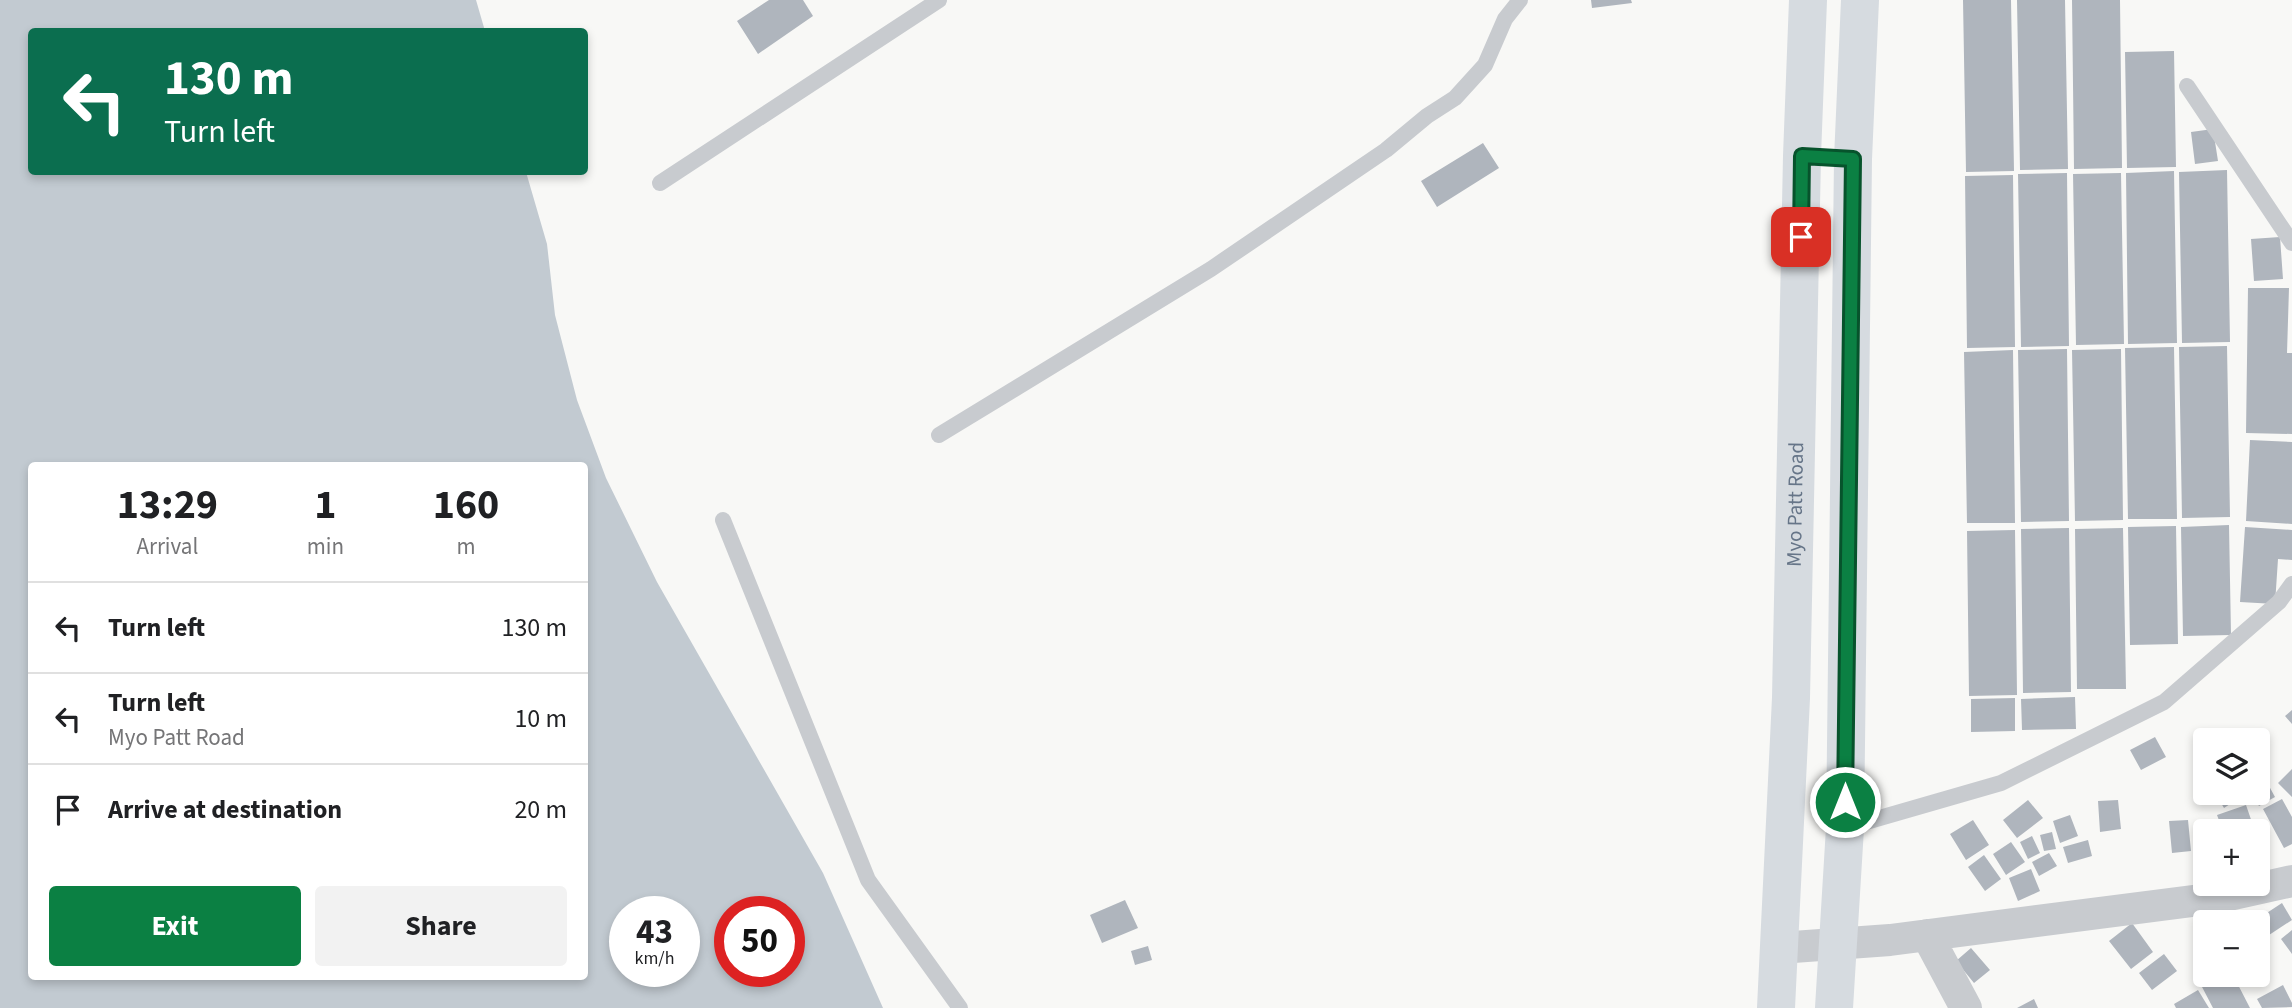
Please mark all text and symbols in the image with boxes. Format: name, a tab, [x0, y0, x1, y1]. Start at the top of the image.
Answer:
text: 130 m	[164, 44, 293, 114]
icon: left	[49, 56, 140, 147]
text: Turn left	[164, 109, 275, 155]
pin	[1771, 207, 1831, 267]
icon: arrive	[1782, 218, 1820, 256]
street label: Myo Patt Road	[1779, 442, 1811, 567]
text: 13:29	[117, 475, 218, 535]
text: 1	[314, 475, 336, 535]
text: 160	[433, 475, 499, 535]
text: Arrival	[136, 530, 198, 563]
text: min	[307, 530, 344, 563]
text: m	[456, 530, 476, 563]
icon: left	[49, 609, 87, 647]
text: Turn left	[108, 609, 205, 646]
text: 130 m	[501, 609, 567, 646]
text: Turn left	[108, 684, 205, 721]
icon: left	[49, 700, 87, 738]
text: 10 m	[514, 700, 567, 737]
text: Myo Patt Road	[108, 721, 245, 754]
map controls	[2193, 728, 2270, 987]
button: layers	[2193, 728, 2270, 805]
position arrow	[1808, 765, 1882, 839]
icon: arrive	[49, 791, 87, 829]
text: Arrive at destination	[108, 791, 342, 828]
text: 20 m	[514, 791, 567, 828]
button: +	[2193, 819, 2270, 896]
button: Exit	[49, 886, 301, 966]
button: Share	[315, 886, 567, 966]
speed limit sign: 50	[714, 896, 805, 987]
text: 43	[636, 907, 673, 957]
button: −	[2193, 910, 2270, 987]
text: km/h	[635, 946, 674, 971]

